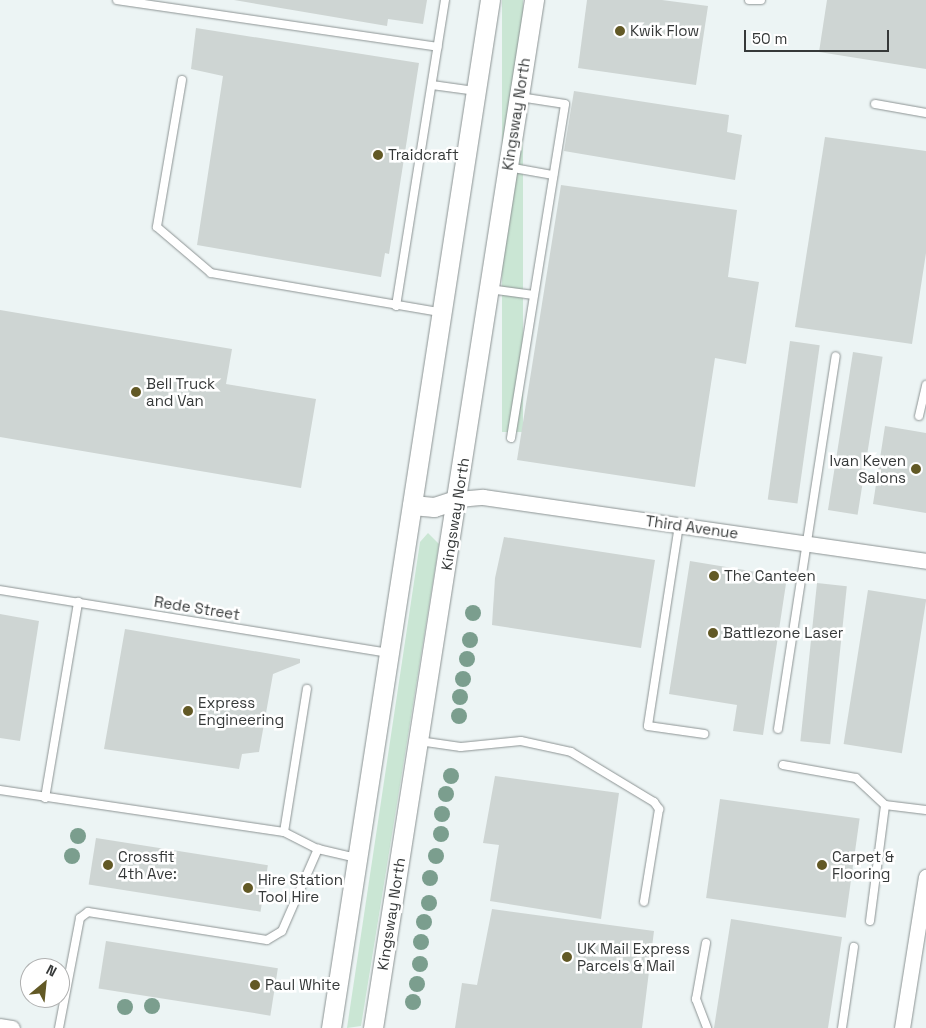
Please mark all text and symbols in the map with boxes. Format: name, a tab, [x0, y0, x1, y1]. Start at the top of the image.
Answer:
scale bar	[746, 20, 891, 52]
place label: Kwik Flow	[630, 22, 699, 40]
marker: Kwik Flow	[614, 25, 626, 37]
text: 50 m	[752, 29, 787, 48]
street label: Kingsway North	[498, 56, 534, 172]
place label: Traidcraft	[388, 146, 459, 164]
marker: Traidcraft	[372, 149, 384, 161]
place label: Bell Truck and Van	[146, 374, 216, 409]
marker: Bell Truck and Van	[130, 386, 142, 398]
place label: Ivan Keven Salons	[830, 451, 906, 486]
street label: Kingsway North	[437, 456, 473, 572]
marker: Ivan Keven Salons	[910, 463, 922, 475]
street label: Third Avenue	[644, 512, 740, 542]
place label: The Canteen	[724, 567, 816, 585]
marker: The Canteen	[708, 570, 720, 582]
street label: Rede Street	[153, 592, 241, 624]
place label: Battlezone Laser	[723, 624, 843, 642]
marker: Battlezone Laser	[707, 627, 719, 639]
place label: Express Engineering	[198, 693, 284, 728]
marker: Express Engineering	[182, 705, 194, 717]
place label: Crossfit 4th Ave:	[118, 847, 177, 882]
place label: Carpet & Flooring	[832, 847, 894, 882]
street label: Kingsway North	[373, 856, 409, 972]
marker: Crossfit 4th Ave:	[102, 859, 114, 871]
marker: Carpet & Flooring	[816, 859, 828, 871]
place label: Hire Station Tool Hire	[258, 870, 343, 905]
marker: Hire Station Tool Hire	[242, 882, 254, 894]
place label: UK Mail Express Parcels & Mail	[577, 939, 690, 974]
marker: UK Mail Express Parcels & Mail	[561, 951, 573, 963]
north arrow	[20, 958, 70, 1008]
text: N	[43, 960, 60, 981]
place label: Paul White	[265, 976, 340, 994]
marker: Paul White	[249, 979, 261, 991]

